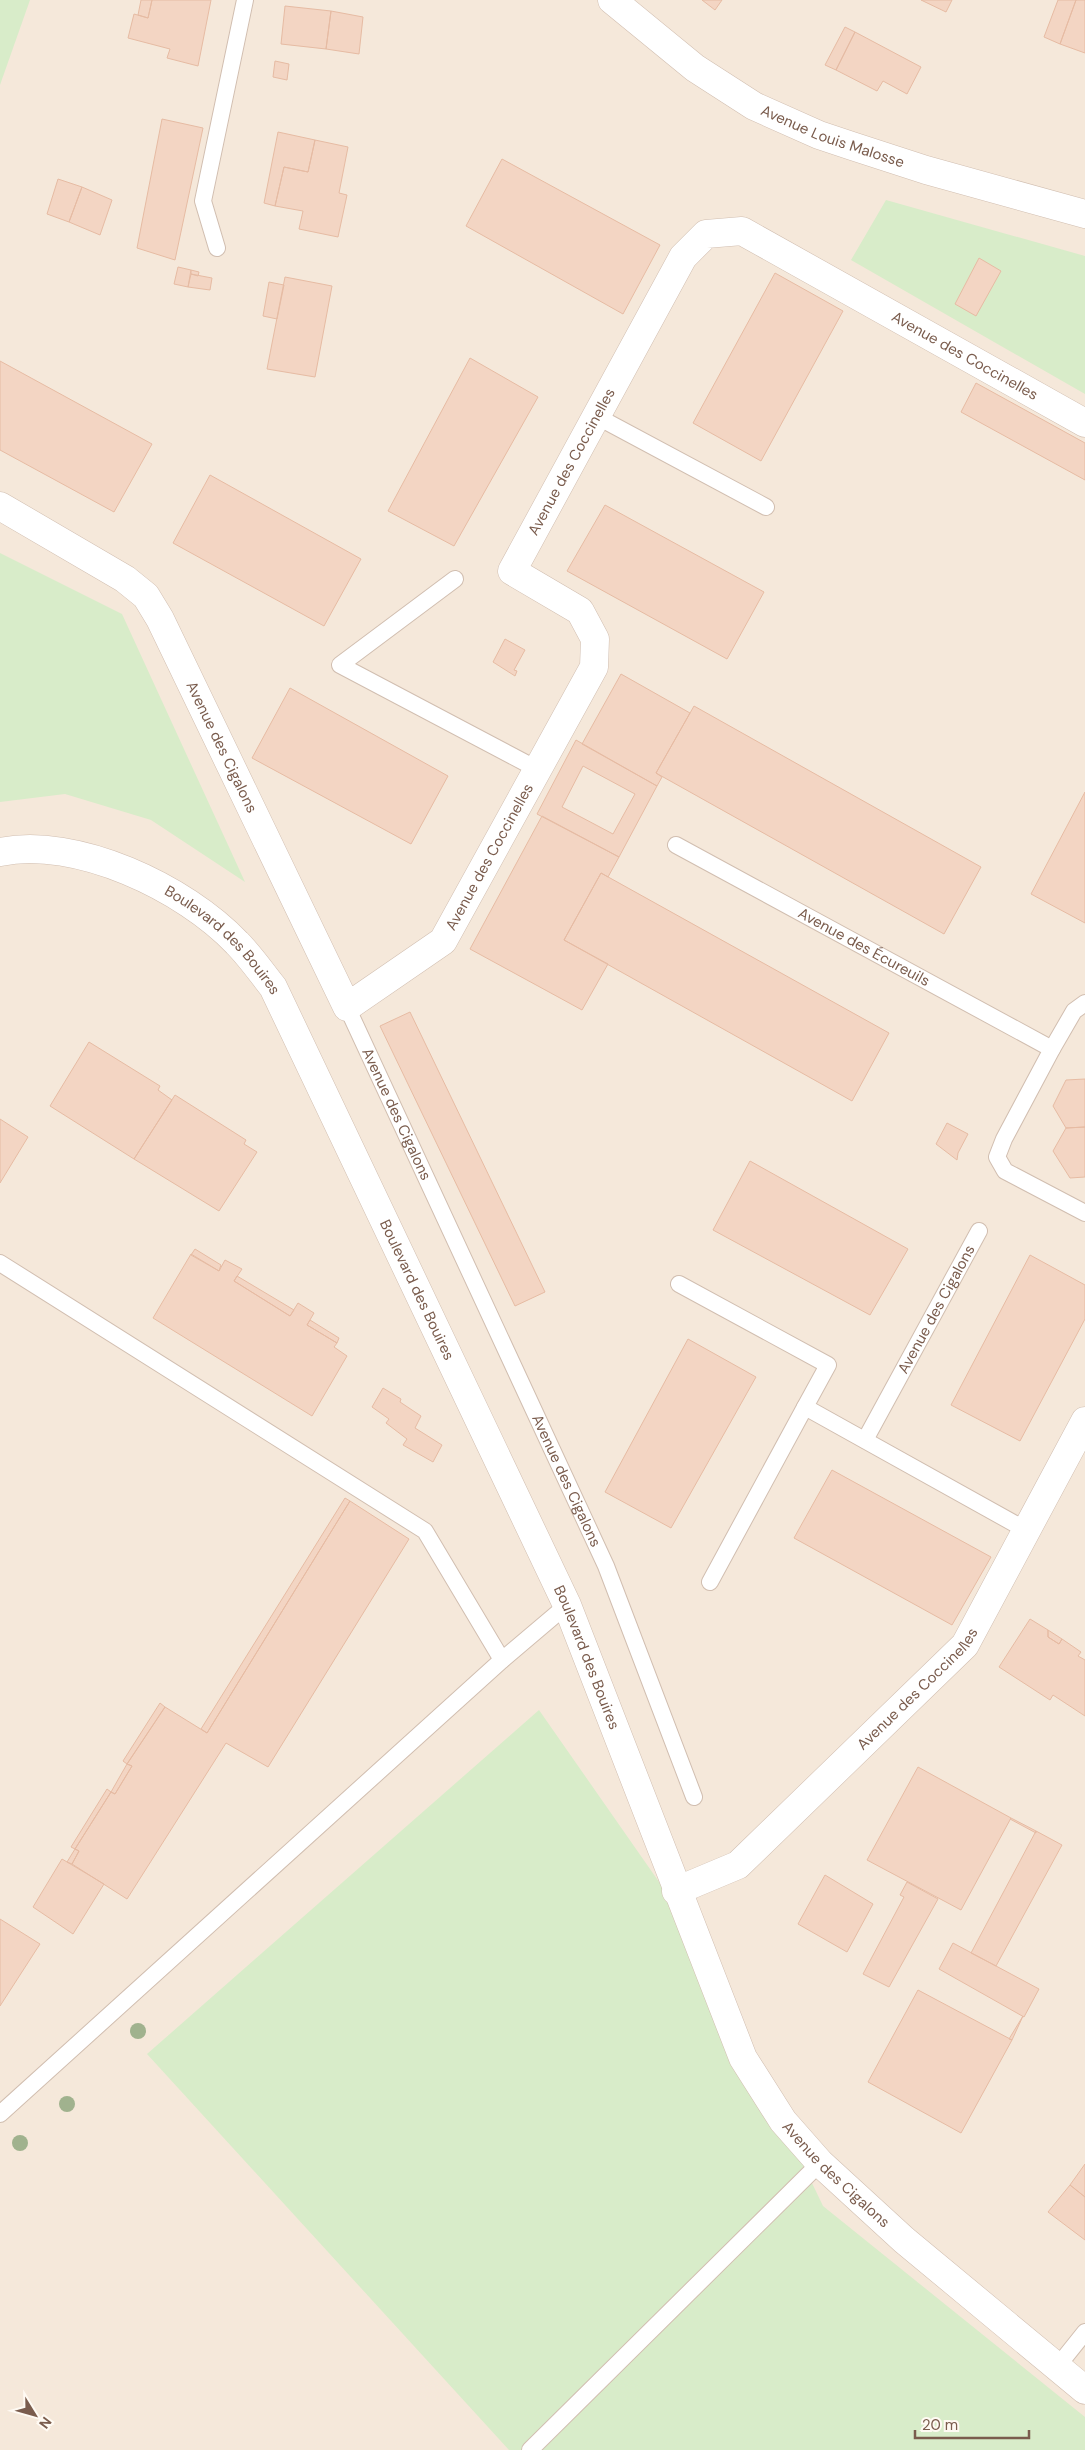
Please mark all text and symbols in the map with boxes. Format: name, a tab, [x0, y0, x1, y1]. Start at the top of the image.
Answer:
street label: Avenue Louis Malosse	[758, 100, 907, 172]
street label: Avenue des Coccinelles	[888, 307, 1042, 405]
street label: Avenue des Coccinelles	[523, 384, 620, 539]
street label: Avenue des Cigalons	[182, 678, 262, 816]
street label: Avenue des Coccinelles	[441, 780, 538, 934]
street label: Boulevard des Bouires	[161, 881, 285, 998]
street label: Avenue des Écureuils	[795, 903, 934, 991]
street label: Avenue des Cigalons	[357, 1045, 436, 1184]
street label: Boulevard des Bouires	[375, 1216, 459, 1364]
street label: Avenue des Cigalons	[893, 1241, 980, 1377]
street label: Avenue des Cigalons	[527, 1411, 606, 1550]
street label: Boulevard des Bouires	[549, 1582, 624, 1732]
street label: Avenue des Coccinelles	[853, 1624, 982, 1754]
street label: Avenue des Cigalons	[778, 2117, 894, 2232]
north arrow	[10, 2390, 60, 2440]
scale bar	[915, 2408, 1029, 2440]
text: N	[35, 2413, 56, 2432]
text: 20 m	[922, 2415, 958, 2435]

